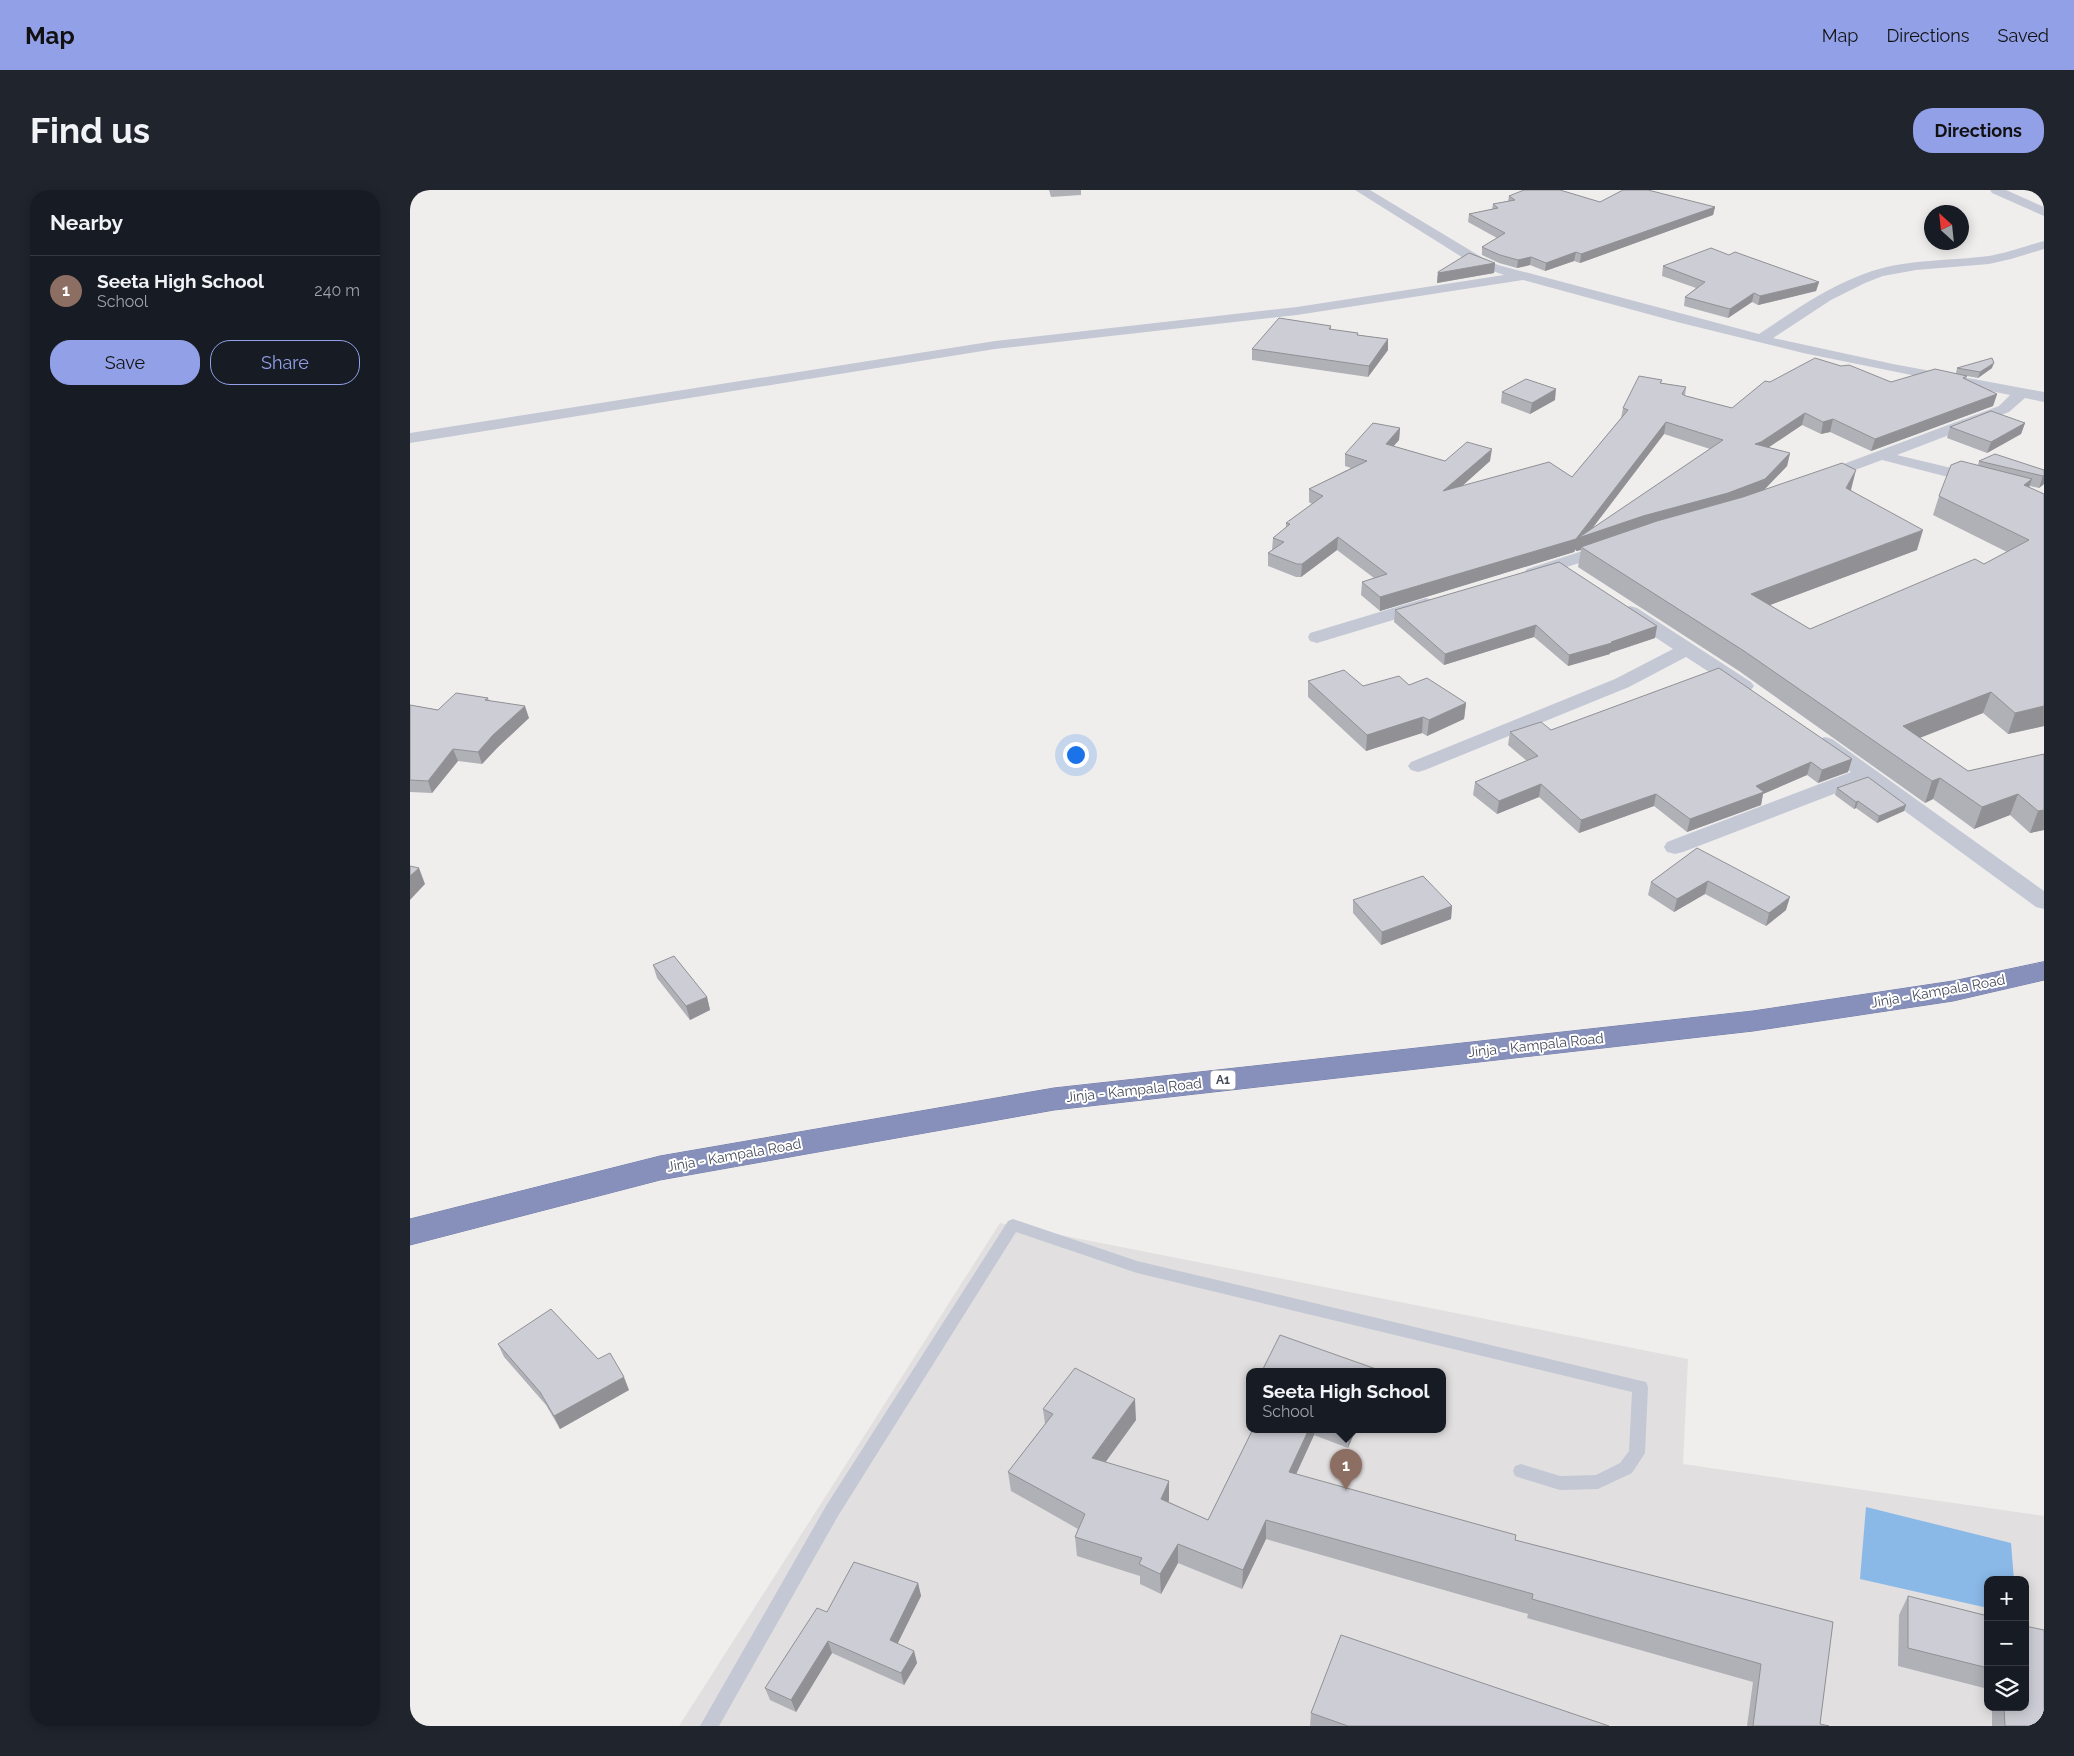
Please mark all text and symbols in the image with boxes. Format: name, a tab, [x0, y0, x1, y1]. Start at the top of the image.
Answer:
text: Map	[25, 21, 75, 50]
text: Map	[1822, 25, 1858, 46]
text: Directions	[1886, 25, 1970, 46]
text: Saved	[1998, 25, 2049, 46]
button: Directions	[1913, 108, 2044, 153]
text: Find us	[30, 110, 150, 151]
north arrow	[1924, 205, 1969, 250]
text: Nearby	[50, 210, 123, 235]
text: Seeta High School	[97, 270, 264, 292]
text: 1	[62, 281, 70, 300]
text: 240 m	[314, 281, 360, 300]
text: School	[97, 292, 148, 311]
button: Save	[50, 340, 200, 385]
button: Share	[210, 340, 360, 385]
your location	[1063, 742, 1089, 768]
street label: Jinja - Kampala Road	[1870, 971, 2006, 1011]
street label: Jinja - Kampala Road	[1467, 1030, 1605, 1060]
road number: A1	[1210, 1070, 1236, 1090]
street label: Jinja - Kampala Road	[1065, 1075, 1203, 1105]
street label: Jinja - Kampala Road	[666, 1135, 802, 1175]
popup	[1246, 1368, 1446, 1433]
text: Seeta High School	[1262, 1380, 1430, 1402]
text: School	[1262, 1402, 1314, 1421]
pin: 1	[1330, 1449, 1362, 1490]
map controls	[1984, 1576, 2029, 1711]
button: +	[1984, 1576, 2029, 1621]
button: −	[1984, 1621, 2029, 1666]
button: layers	[1984, 1666, 2029, 1711]

